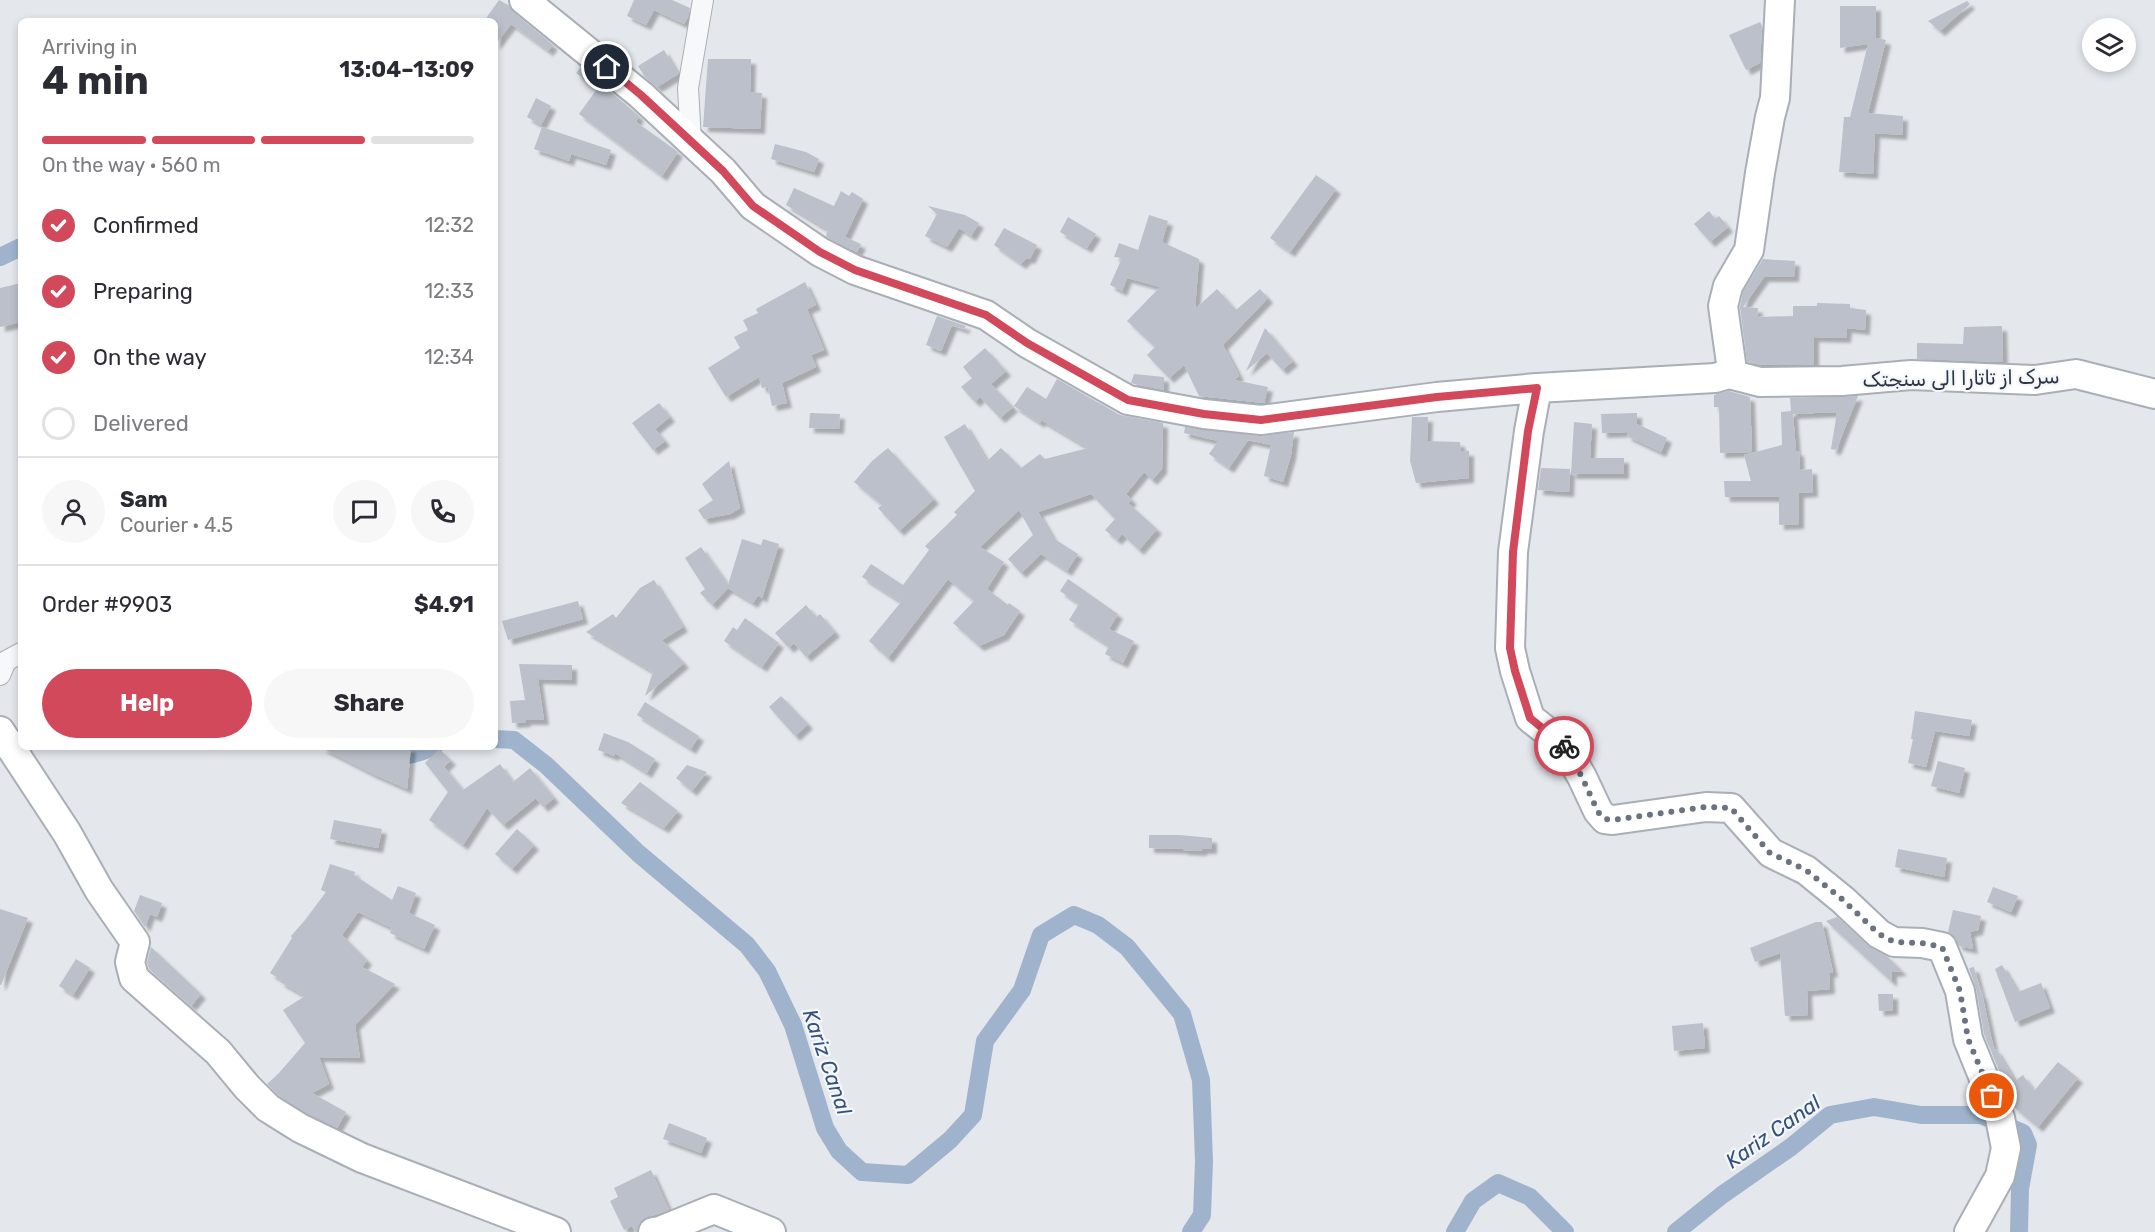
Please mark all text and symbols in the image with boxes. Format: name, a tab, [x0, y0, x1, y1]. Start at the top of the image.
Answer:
map controls	[2082, 18, 2136, 72]
button: layers	[2082, 18, 2136, 72]
text: Arriving in	[42, 35, 137, 59]
pin	[581, 41, 632, 92]
icon: home	[590, 50, 623, 83]
text: 13:04–13:09	[339, 56, 474, 83]
text: 4 min	[42, 58, 149, 104]
text: On the way · 560 m	[42, 153, 221, 177]
icon: check	[42, 209, 75, 242]
text: Confirmed	[93, 212, 199, 239]
text: 12:32	[425, 213, 474, 237]
icon: check	[42, 275, 75, 308]
text: Preparing	[93, 278, 193, 305]
text: 12:33	[425, 279, 474, 303]
icon: check	[42, 341, 75, 374]
text: On the way	[93, 344, 207, 371]
text: 12:34	[424, 345, 474, 369]
street label: سرک از تاتارا الی سنجتک	[1862, 364, 2060, 392]
text: Delivered	[93, 410, 189, 437]
button: person	[42, 480, 105, 543]
button: chat	[333, 480, 396, 543]
button: phone	[411, 480, 474, 543]
text: Sam	[120, 486, 168, 513]
text: Courier · 4.5	[120, 513, 233, 537]
text: Order #9903	[42, 591, 172, 618]
text: $4.91	[414, 591, 474, 618]
button: Help	[42, 669, 252, 738]
button: Share	[264, 669, 474, 738]
courier	[1534, 716, 1594, 776]
icon: bike	[1548, 730, 1581, 763]
water label: Kariz Canal	[798, 1006, 858, 1119]
pin	[1966, 1070, 2017, 1121]
icon: bag	[1975, 1079, 2008, 1112]
water label: Kariz Canal	[1720, 1089, 1826, 1173]

